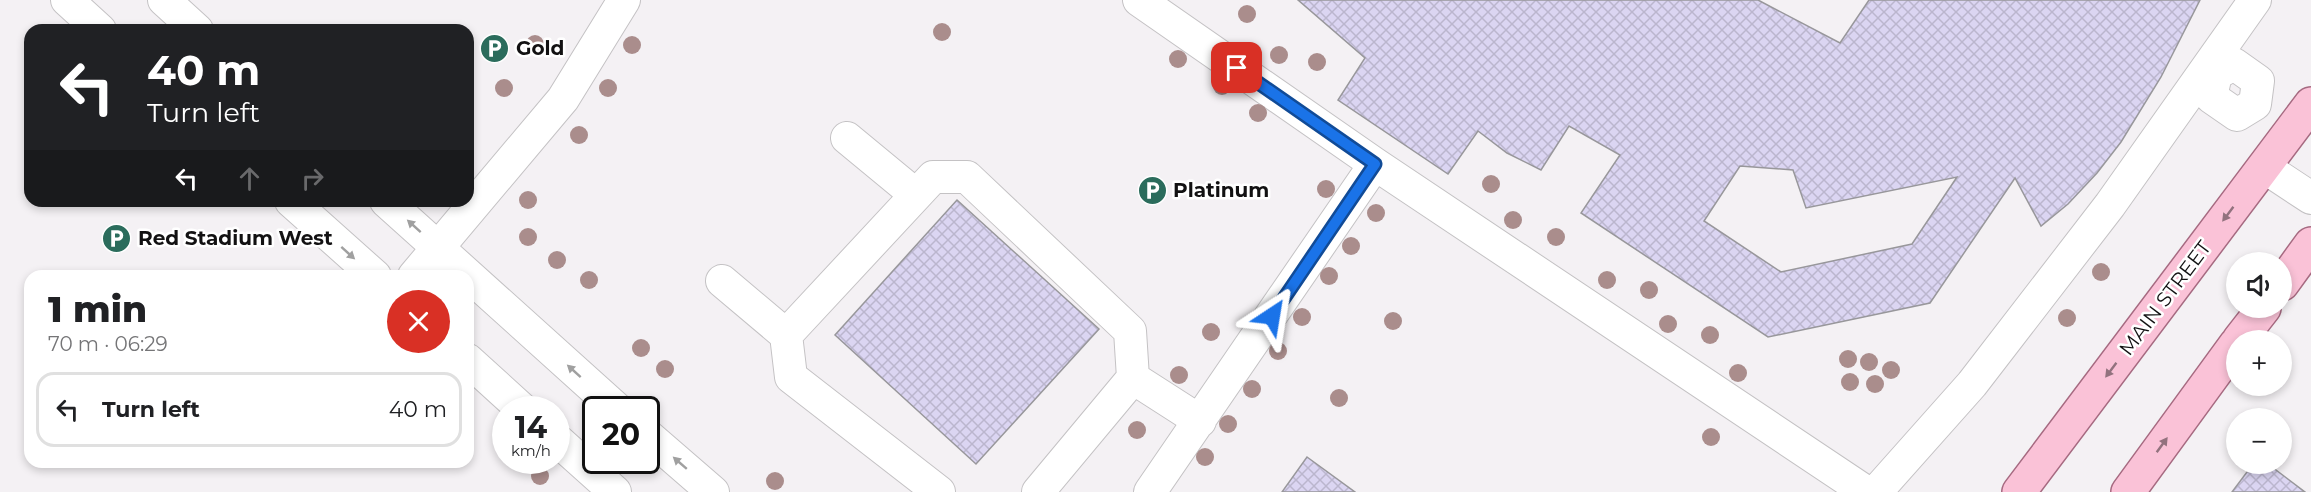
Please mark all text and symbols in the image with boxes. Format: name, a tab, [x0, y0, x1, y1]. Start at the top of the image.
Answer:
parking icon: Gold	[479, 32, 511, 64]
place label: Gold	[516, 36, 564, 60]
pin	[1211, 42, 1262, 93]
text: 40 m	[147, 44, 260, 96]
icon: left	[48, 48, 126, 126]
icon: arrive	[1220, 51, 1253, 84]
text: Turn left	[147, 96, 260, 129]
icon: left	[170, 162, 203, 195]
icon: ahead	[233, 162, 266, 195]
icon: right	[296, 162, 329, 195]
parking icon: Platinum	[1136, 174, 1168, 206]
place label: Platinum	[1173, 178, 1269, 202]
one-way arrow	[2223, 206, 2235, 221]
one-way arrow	[407, 220, 422, 233]
parking icon: Red Stadium West	[101, 222, 133, 254]
place label: Red Stadium West	[138, 226, 333, 250]
street label: MAIN STREET	[2114, 236, 2216, 360]
one-way arrow	[341, 246, 356, 260]
map controls	[2226, 252, 2292, 474]
button: sound	[2226, 252, 2292, 318]
position arrow	[1240, 284, 1304, 348]
text: 1 min	[48, 287, 147, 331]
button: close	[387, 290, 450, 353]
button: +	[2226, 330, 2292, 396]
text: 70 m · 06:29	[48, 332, 168, 356]
one-way arrow	[2105, 361, 2117, 377]
one-way arrow	[567, 364, 582, 378]
icon: left	[51, 393, 84, 426]
text: Turn left	[102, 396, 200, 423]
text: 40 m	[389, 396, 447, 423]
speed limit sign: 20	[582, 396, 660, 474]
button: −	[2226, 408, 2292, 474]
text: 14	[515, 409, 547, 446]
one-way arrow	[2156, 437, 2168, 452]
text: km/h	[511, 441, 551, 460]
one-way arrow	[673, 457, 688, 470]

